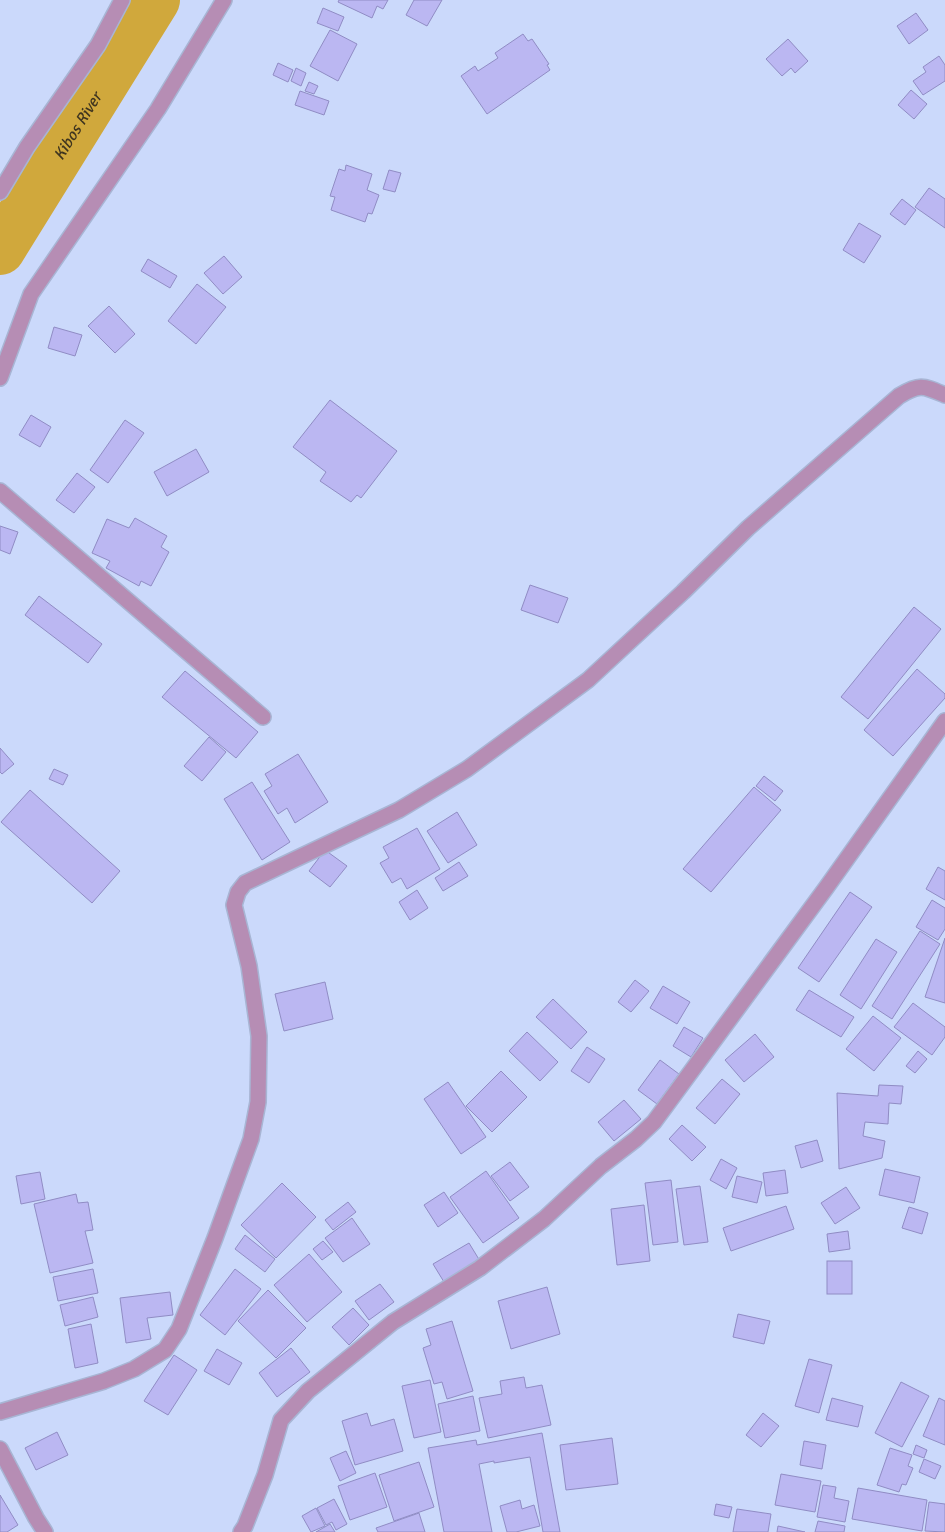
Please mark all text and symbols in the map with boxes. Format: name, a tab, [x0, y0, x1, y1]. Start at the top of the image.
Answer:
water label: Kibos River	[49, 87, 107, 164]

